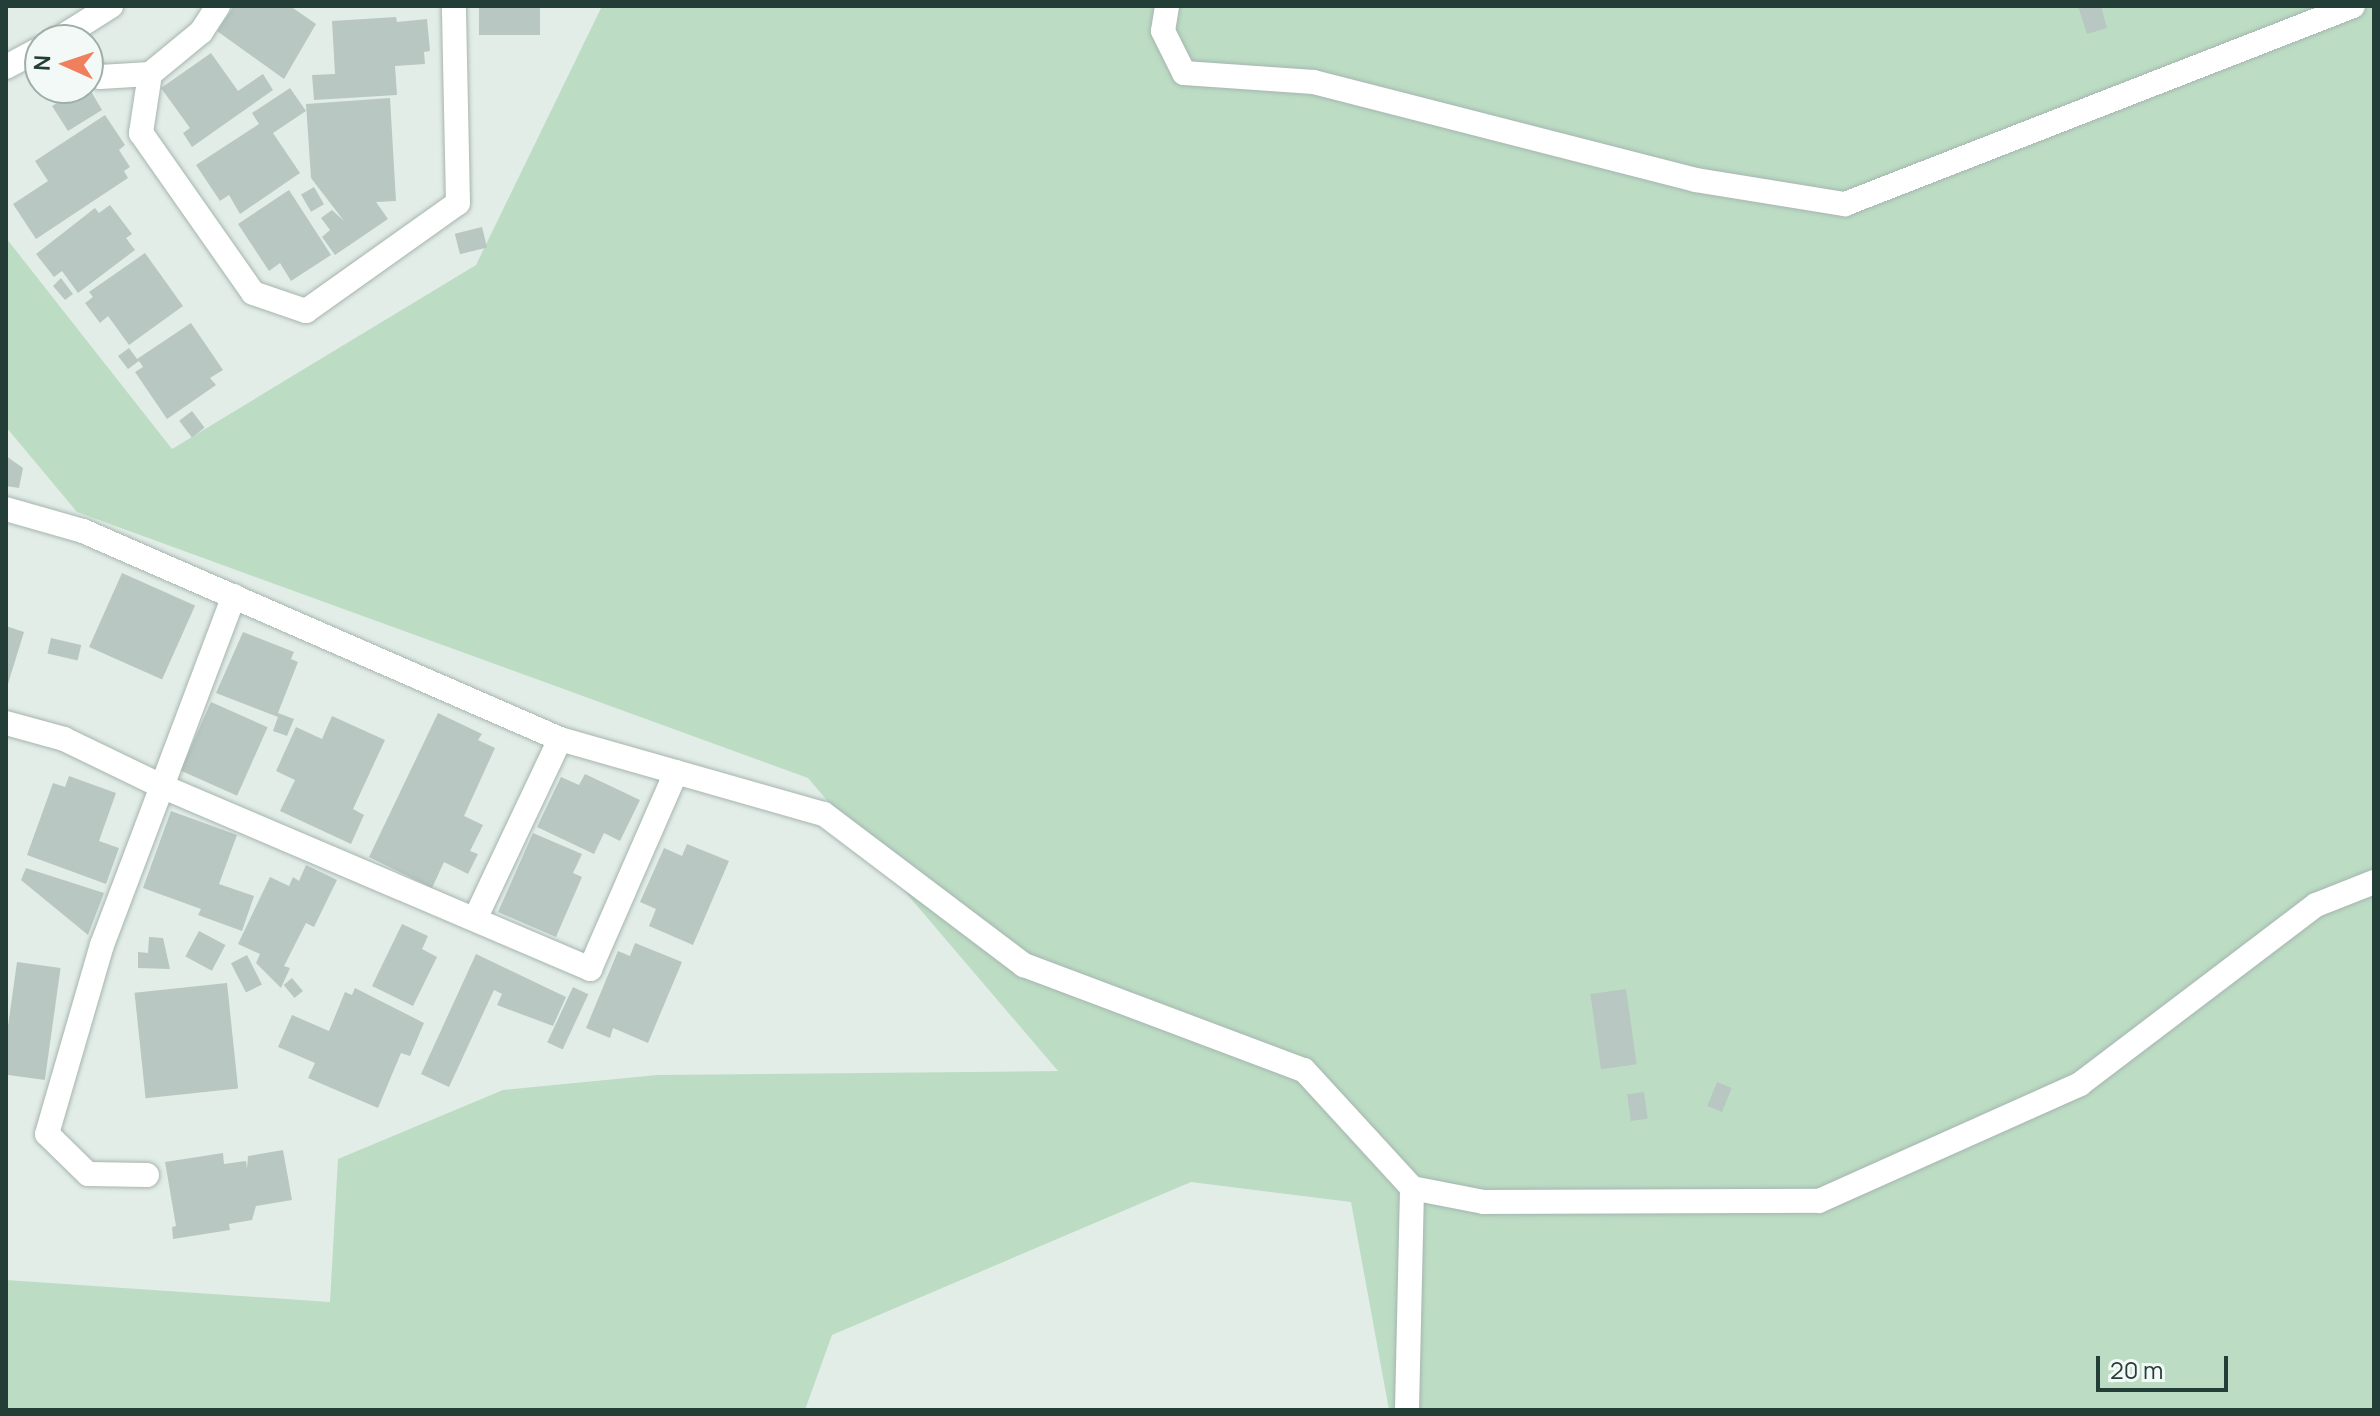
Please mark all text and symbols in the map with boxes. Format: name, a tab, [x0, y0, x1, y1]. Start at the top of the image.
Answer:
north arrow	[24, 24, 104, 104]
text: N	[27, 54, 57, 72]
scale bar	[2100, 1340, 2232, 1390]
text: 20 m	[2110, 1353, 2163, 1386]

